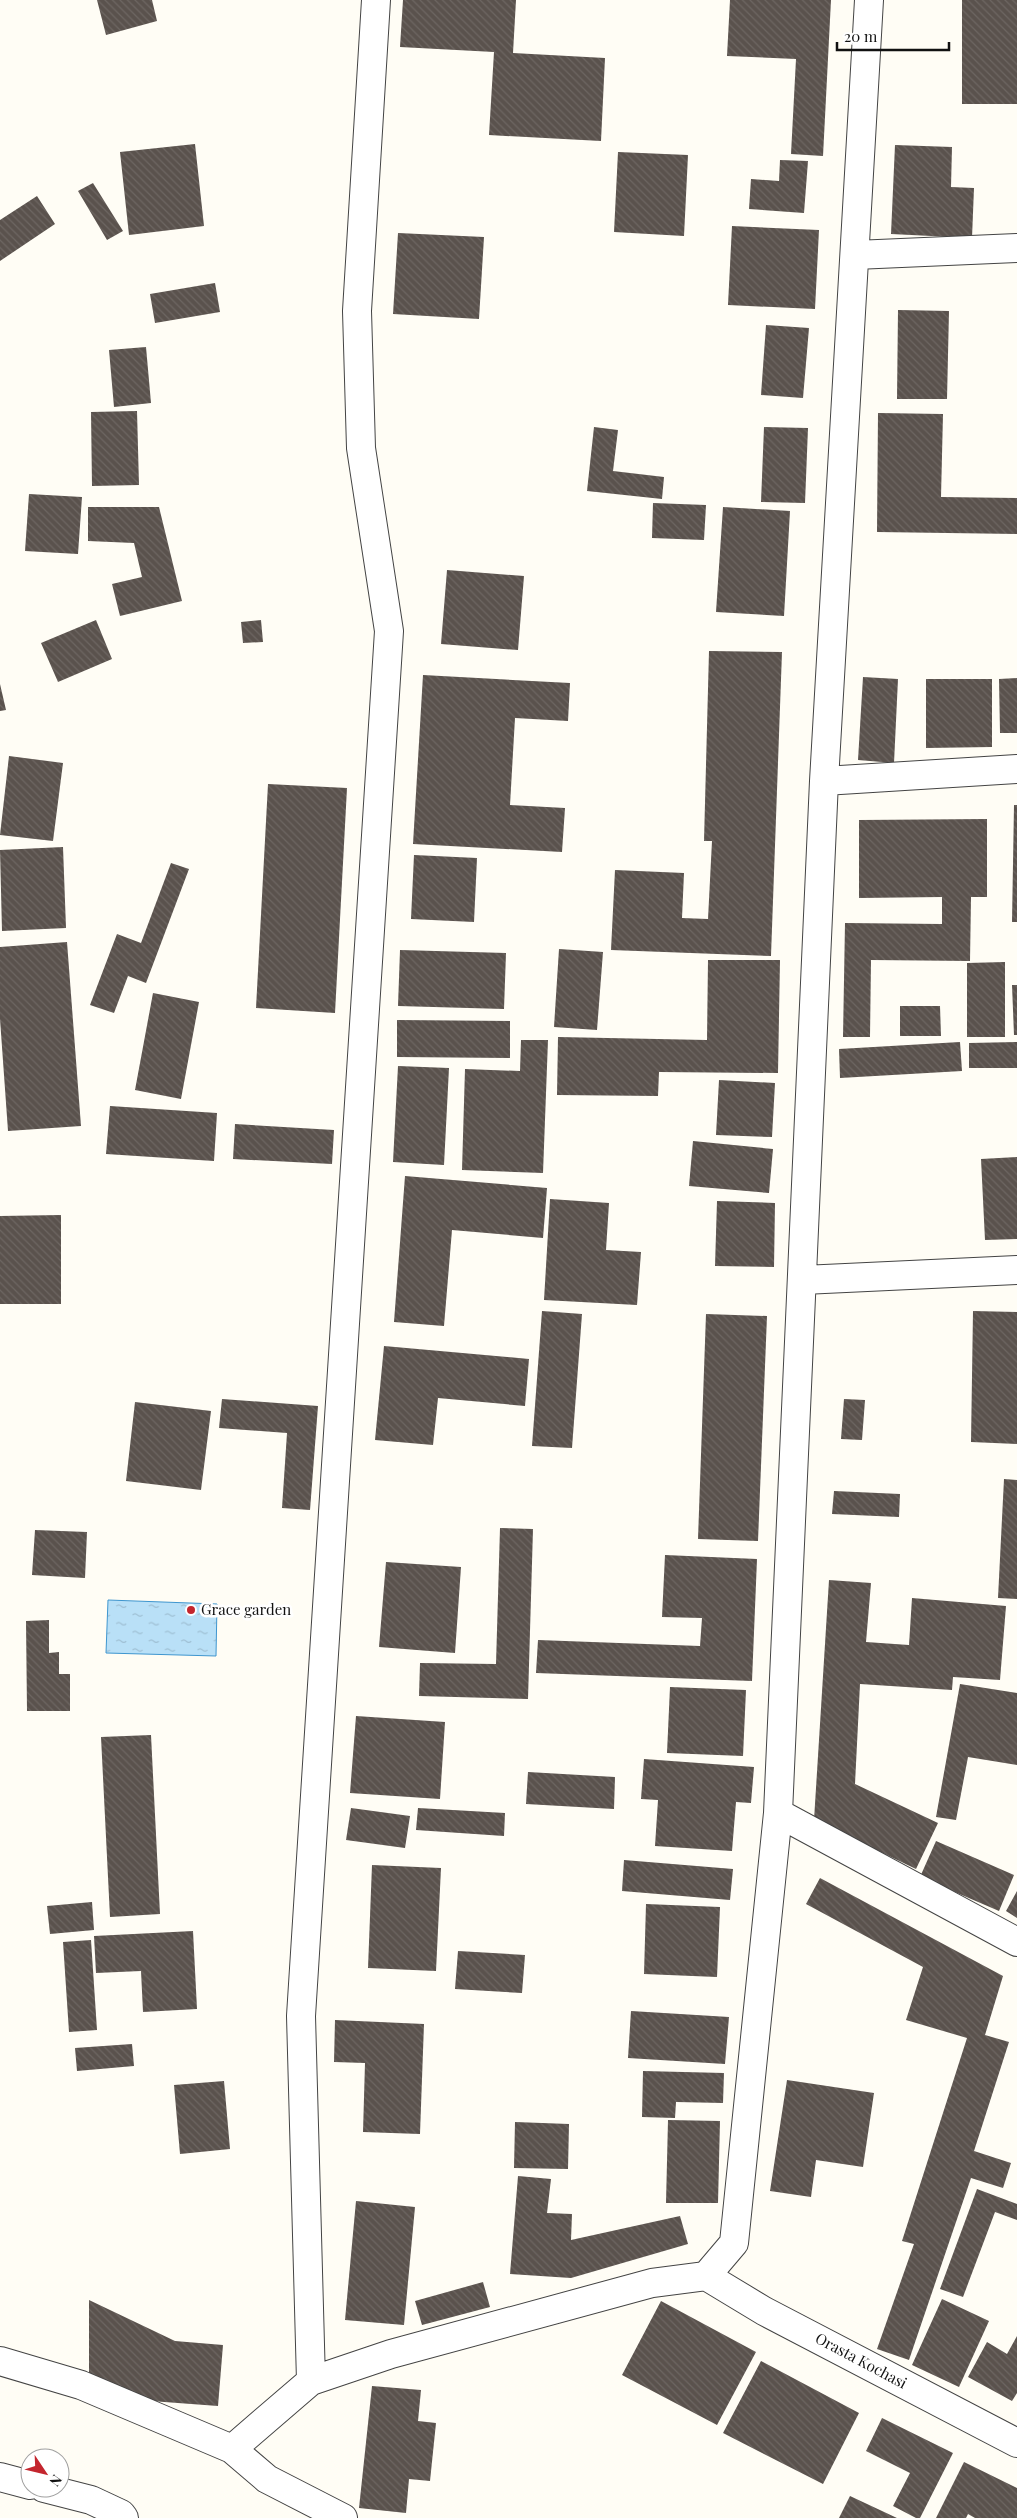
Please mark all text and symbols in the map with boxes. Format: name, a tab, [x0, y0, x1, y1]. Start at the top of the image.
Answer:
scale bar	[837, 20, 950, 52]
text: 20 m	[844, 26, 878, 46]
place label: Grace garden	[201, 1599, 291, 1619]
marker: Grace garden	[185, 1604, 197, 1616]
street label: Orasta Kochasi	[812, 2328, 911, 2393]
north arrow	[20, 2448, 70, 2498]
text: N	[45, 2471, 67, 2490]

